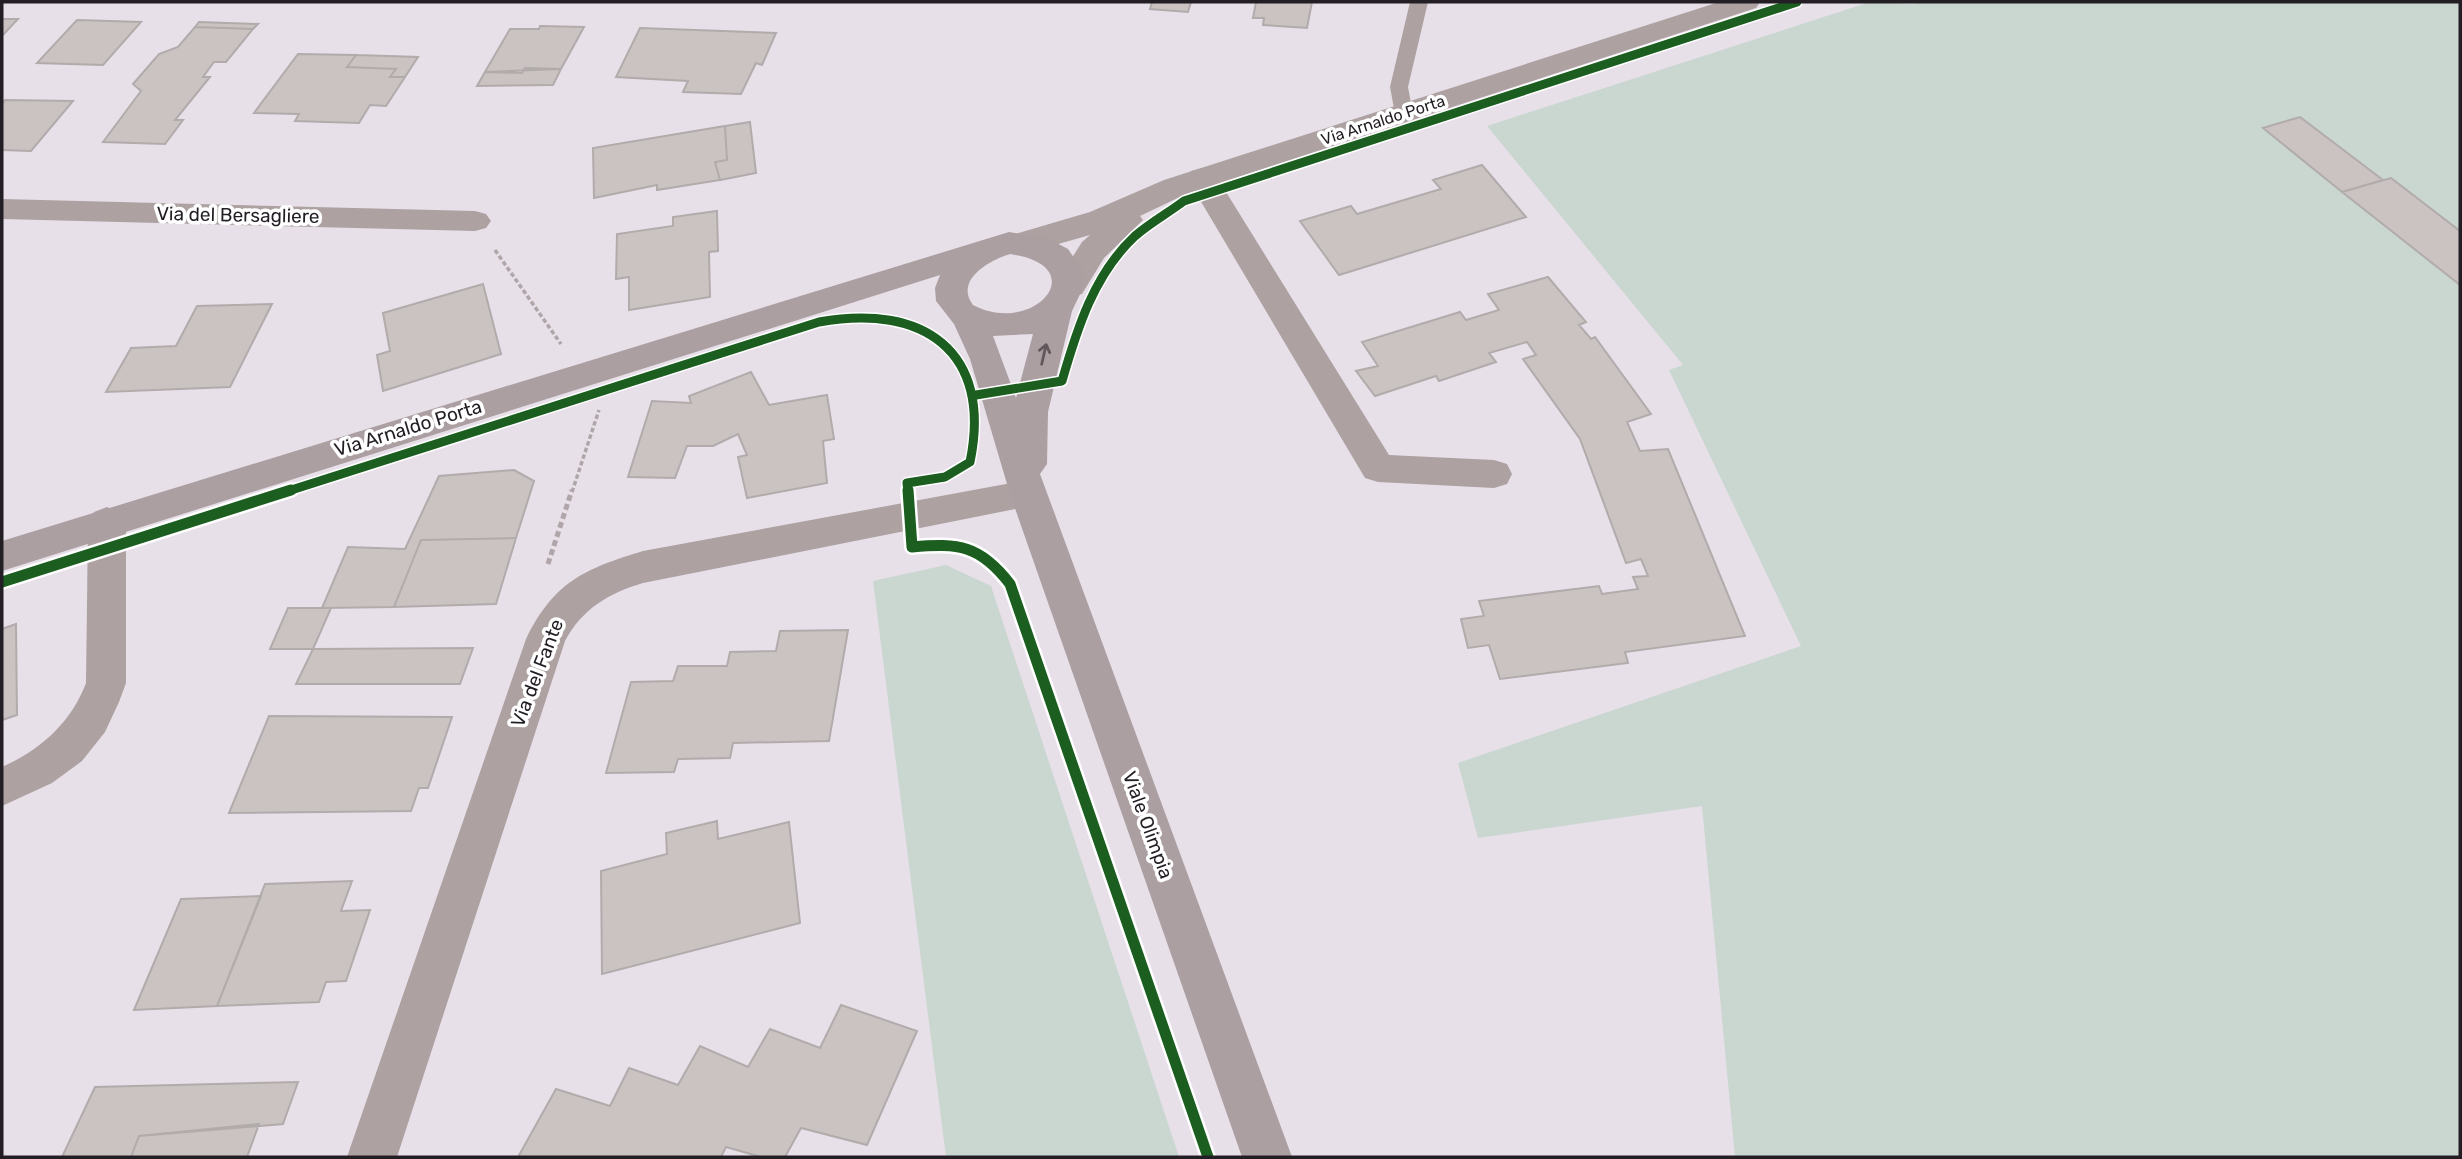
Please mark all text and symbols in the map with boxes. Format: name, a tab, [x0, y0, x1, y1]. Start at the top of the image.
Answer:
street label: Via Arnaldo Porta	[1319, 91, 1447, 149]
street label: Via del Bersagliere	[156, 202, 320, 228]
one-way arrow	[1038, 343, 1051, 366]
street label: Via Arnaldo Porta	[331, 395, 485, 461]
street label: Via del Fante	[506, 616, 568, 730]
street label: Viale Olimpia	[1118, 768, 1178, 882]

